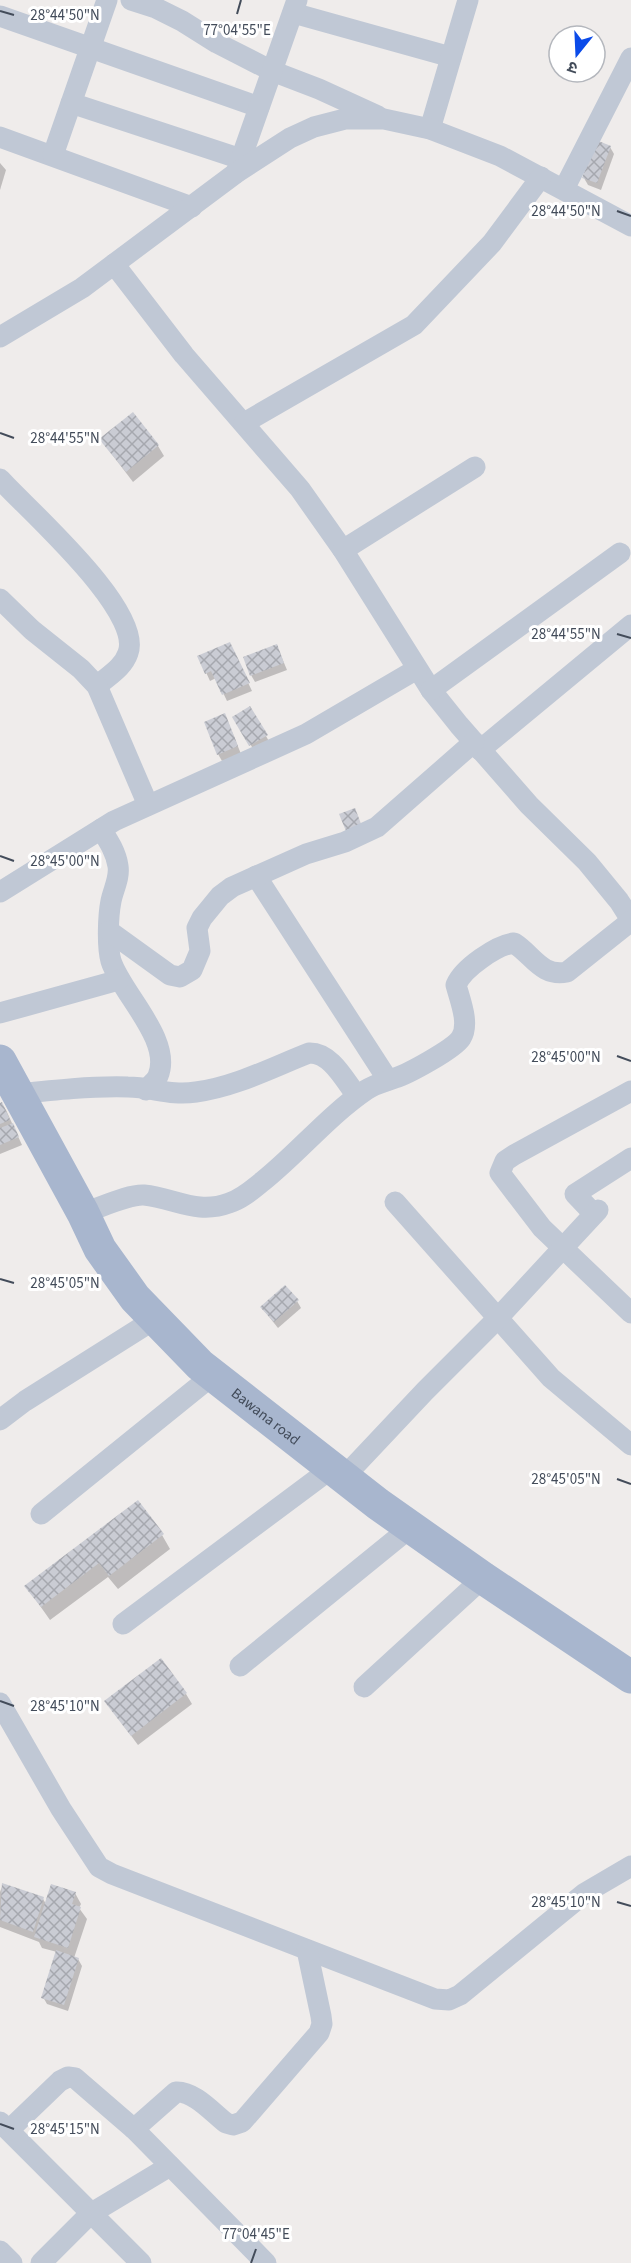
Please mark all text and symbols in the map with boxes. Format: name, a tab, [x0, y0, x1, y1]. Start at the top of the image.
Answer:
text: 28°44'50"N	[30, 5, 100, 26]
text: 77°04'55"E	[203, 20, 271, 41]
north arrow	[547, 24, 607, 84]
text: उ	[564, 55, 581, 79]
text: 28°44'50"N	[531, 201, 601, 222]
text: 28°44'55"N	[30, 428, 100, 449]
text: 28°44'55"N	[531, 624, 601, 645]
text: 28°45'00"N	[30, 851, 100, 872]
text: 28°45'00"N	[531, 1047, 601, 1068]
text: 28°45'05"N	[30, 1273, 100, 1294]
street label: Bawana road	[227, 1383, 304, 1450]
text: 28°45'05"N	[531, 1469, 601, 1490]
text: 28°45'10"N	[30, 1696, 100, 1717]
text: 28°45'10"N	[531, 1892, 601, 1913]
text: 28°45'15"N	[30, 2119, 100, 2140]
text: 77°04'45"E	[222, 2224, 290, 2245]

